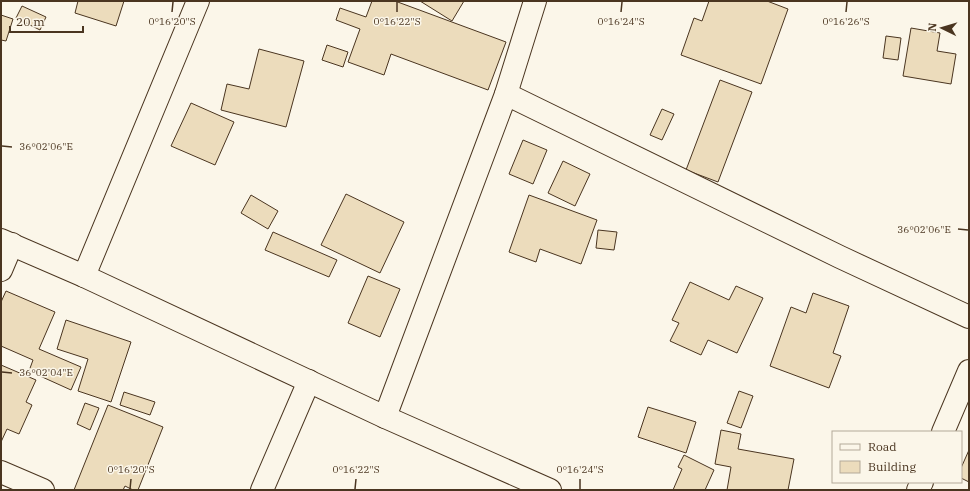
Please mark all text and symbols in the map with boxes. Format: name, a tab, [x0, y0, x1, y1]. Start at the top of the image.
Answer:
scale bar	[10, 8, 83, 34]
north arrow	[922, 8, 962, 48]
text: 20 m	[16, 14, 45, 29]
text: 0°16'20"S	[148, 15, 196, 28]
text: 0°16'22"S	[373, 15, 421, 28]
text: 0°16'24"S	[597, 15, 645, 28]
text: 0°16'26"S	[822, 15, 870, 28]
text: N	[925, 22, 939, 32]
text: 36°02'06"E	[19, 140, 73, 153]
text: 36°02'06"E	[897, 223, 951, 236]
text: 36°02'04"E	[19, 366, 73, 379]
legend	[832, 431, 962, 483]
text: Road	[868, 439, 897, 454]
text: Building	[868, 459, 916, 474]
text: 0°16'20"S	[107, 463, 155, 476]
text: 0°16'22"S	[332, 463, 380, 476]
text: 0°16'24"S	[556, 463, 604, 476]

